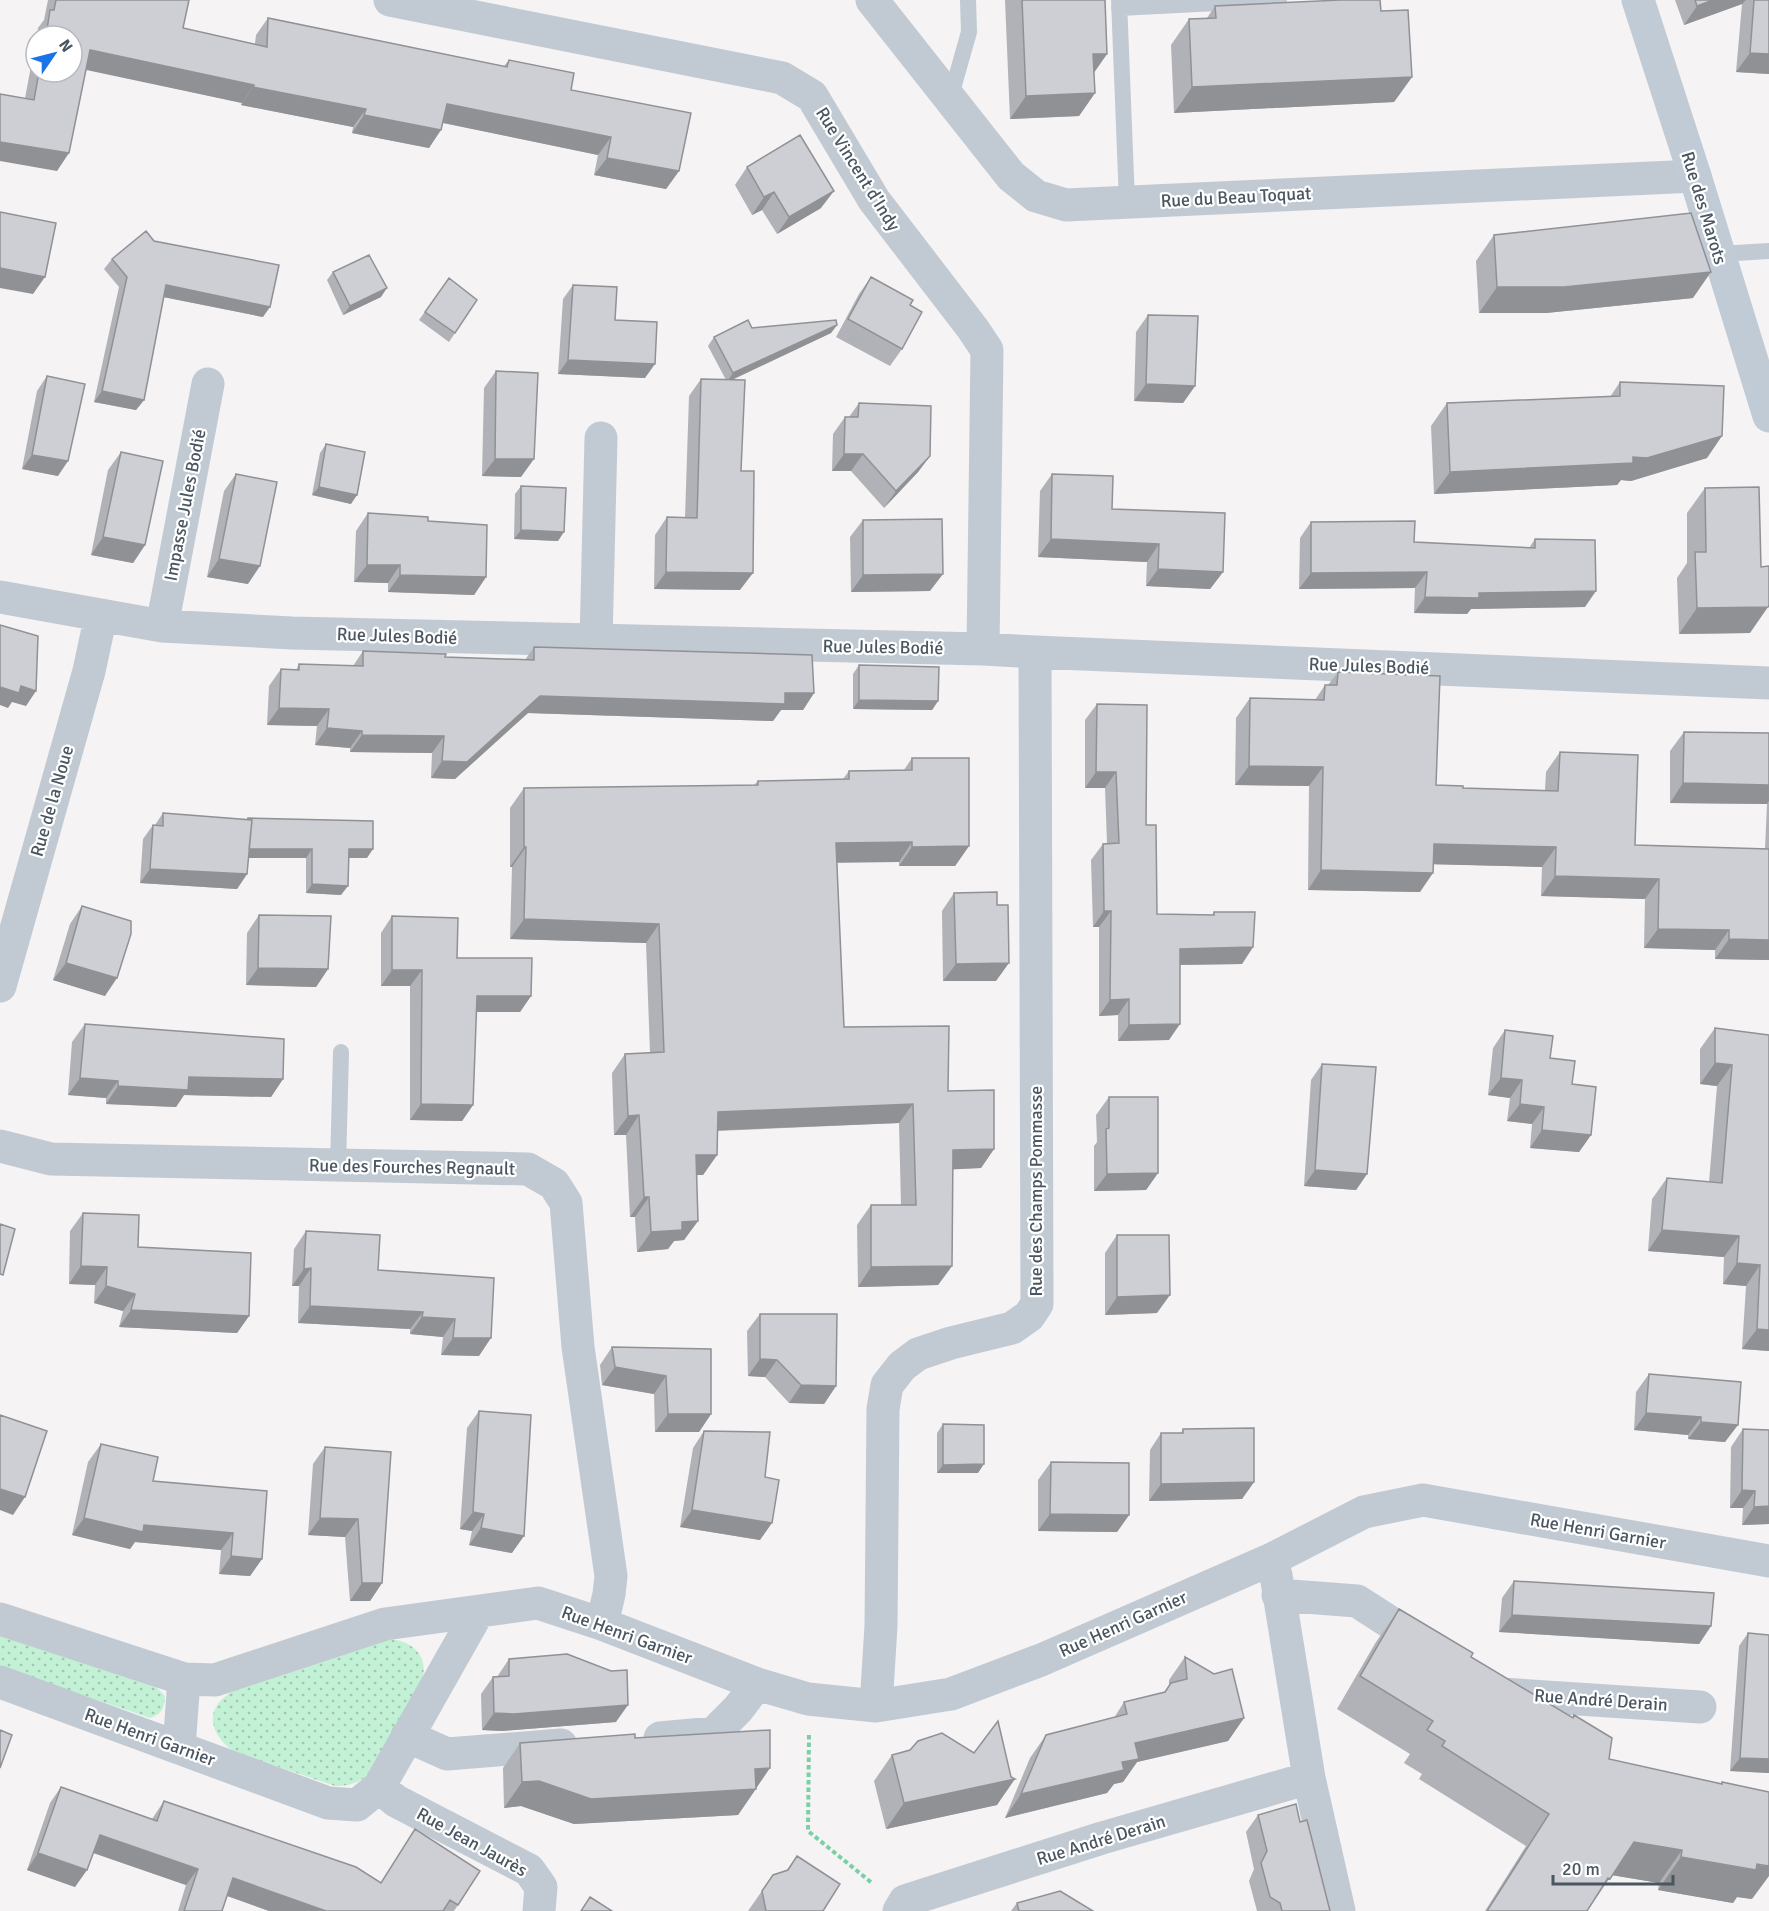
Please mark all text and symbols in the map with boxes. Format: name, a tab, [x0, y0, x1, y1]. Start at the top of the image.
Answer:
north arrow	[24, 24, 84, 84]
text: N	[54, 36, 77, 56]
street label: Rue Vincent d'Indy	[811, 103, 905, 236]
street label: Rue des Marots	[1676, 149, 1732, 267]
street label: Rue du Beau Toquat	[1160, 182, 1312, 212]
street label: Impasse Jules Bodié	[159, 427, 211, 583]
street label: Rue Jules Bodié	[336, 623, 458, 649]
street label: Rue Jules Bodié	[822, 635, 944, 659]
street label: Rue Jules Bodié	[1308, 653, 1430, 679]
street label: Rue de la Noue	[26, 743, 78, 859]
street label: Rue des Champs Pommasse	[1025, 1086, 1047, 1296]
street label: Rue des Fourches Regnault	[309, 1154, 515, 1180]
street label: Rue Henri Garnier	[1528, 1508, 1668, 1554]
street label: Rue Henri Garnier	[1056, 1586, 1191, 1662]
street label: Rue Henri Garnier	[559, 1601, 696, 1669]
street label: Rue André Derain	[1533, 1684, 1669, 1716]
street label: Rue Henri Garnier	[82, 1703, 219, 1771]
street label: Rue Jean Jaurès	[413, 1803, 531, 1881]
street label: Rue André Derain	[1034, 1810, 1168, 1870]
scale bar	[1553, 1848, 1673, 1886]
text: 20 m	[1562, 1858, 1600, 1880]

